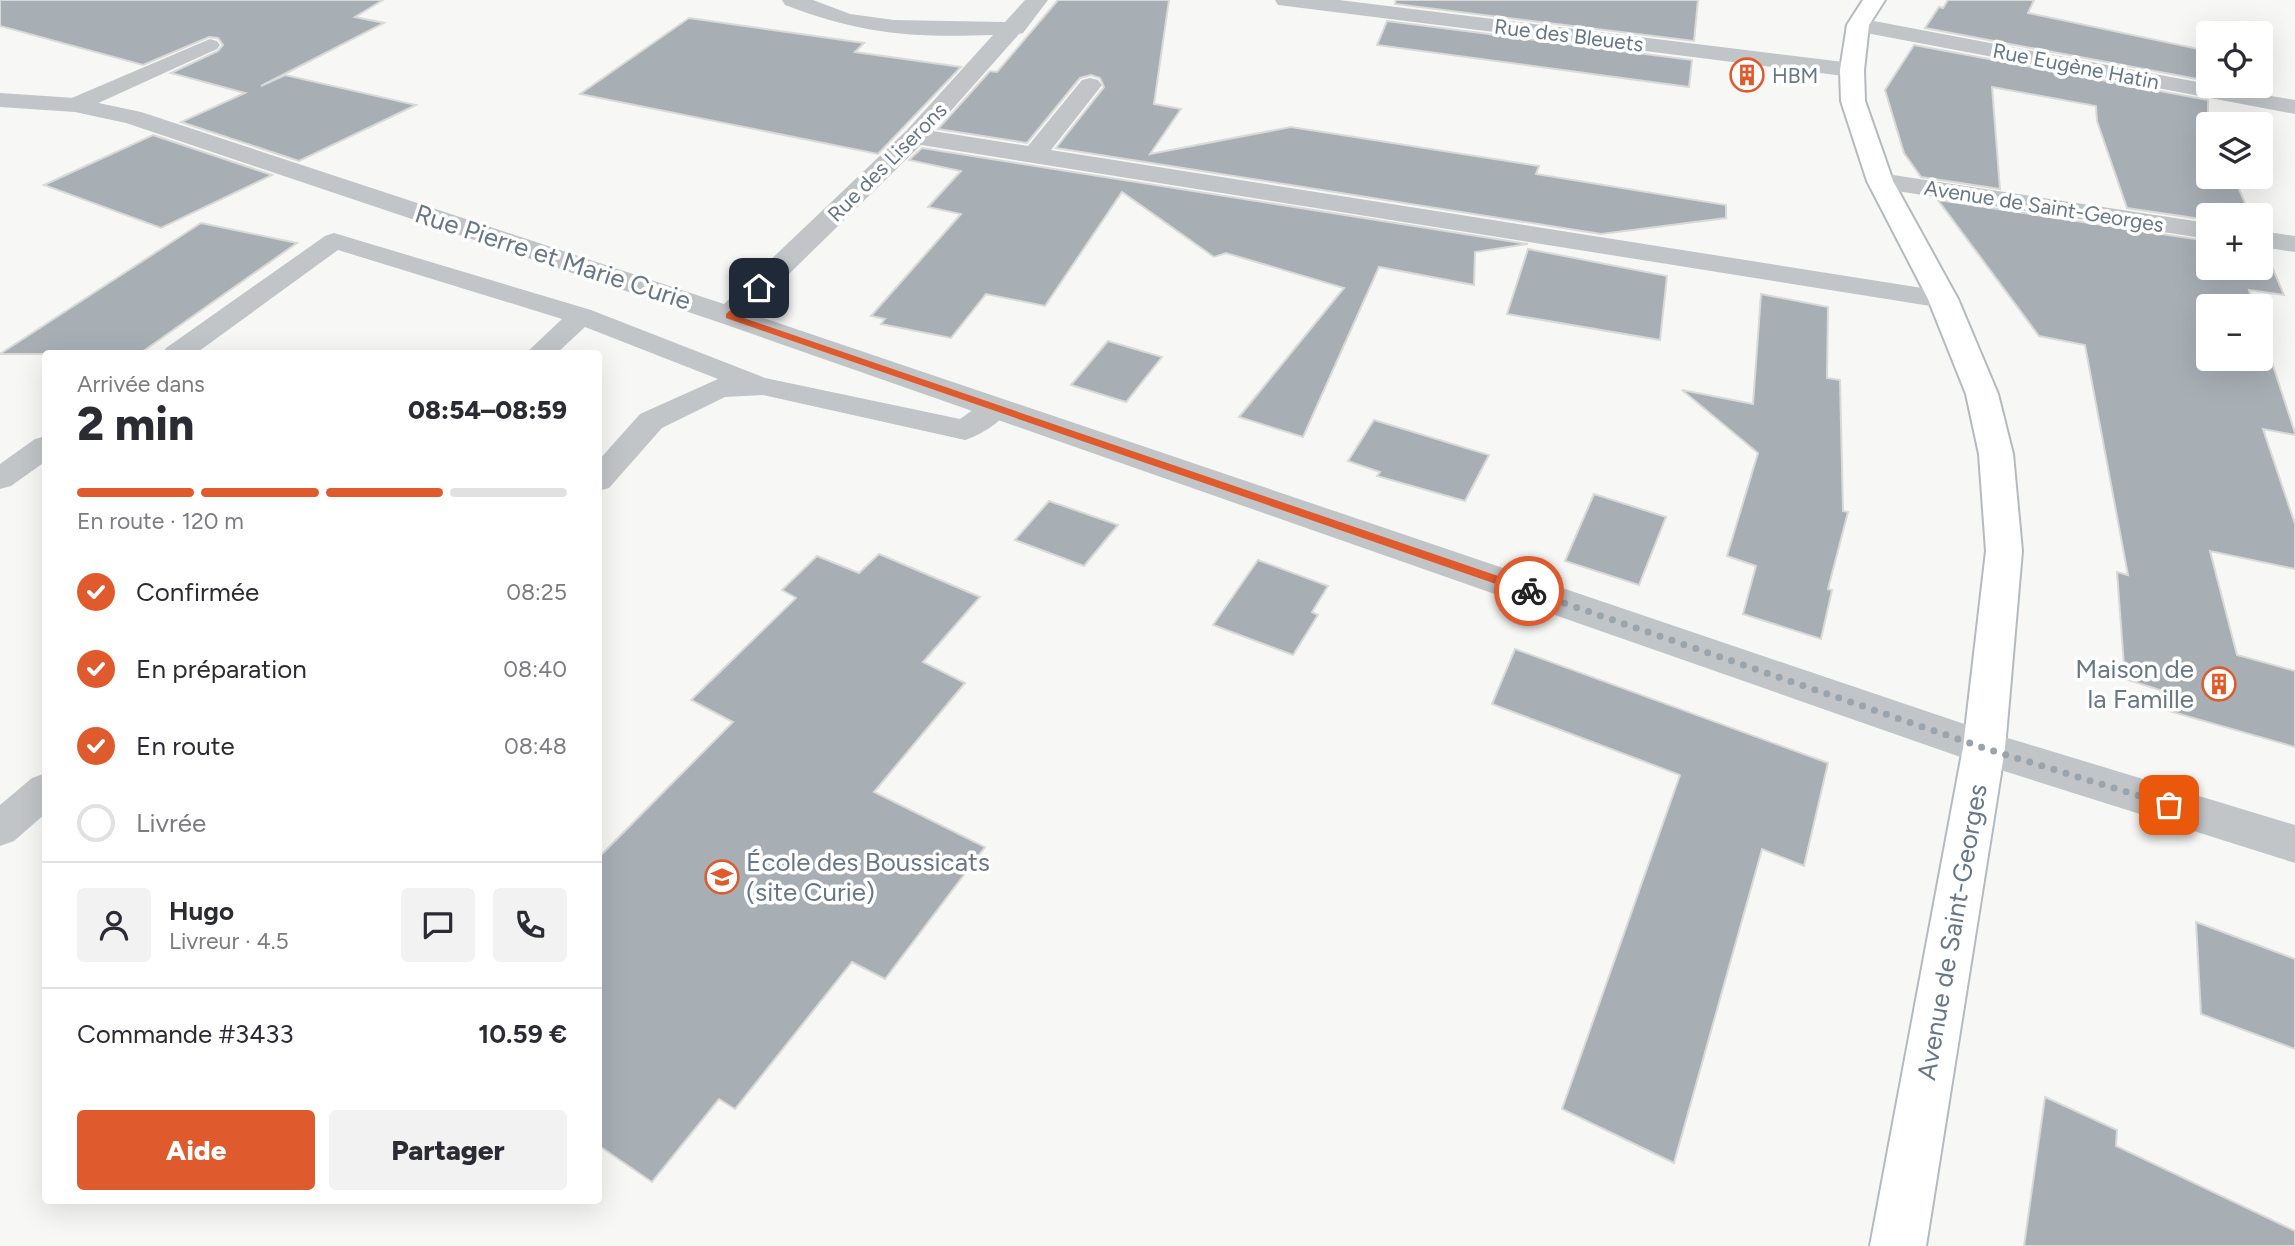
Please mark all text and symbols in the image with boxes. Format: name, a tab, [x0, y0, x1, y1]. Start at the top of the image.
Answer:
street label: Rue des Bleuets	[1493, 13, 1645, 57]
map controls	[2196, 21, 2273, 371]
button: locate	[2196, 21, 2273, 98]
street label: Rue Eugène Hatin	[1991, 38, 2161, 94]
building icon: HBM	[1728, 56, 1766, 94]
place label: HBM	[1772, 63, 1818, 88]
street label: Rue des Liserons	[822, 97, 952, 227]
button: layers	[2196, 112, 2273, 189]
street label: Avenue de Saint-Georges	[1922, 175, 2166, 237]
street label: Rue Pierre et Marie Curie	[411, 197, 695, 317]
button: +	[2196, 203, 2273, 280]
pin	[729, 258, 789, 318]
icon: home	[740, 269, 778, 307]
button: −	[2196, 294, 2273, 371]
text: Arrivée dans	[77, 370, 205, 398]
text: 08:54–08:59	[408, 394, 567, 426]
text: 2 min	[77, 396, 194, 452]
text: En route · 120 m	[77, 507, 244, 535]
courier	[1494, 556, 1564, 626]
icon: bike	[1510, 572, 1548, 610]
icon: check	[77, 573, 115, 611]
text: Confirmée	[136, 576, 259, 608]
text: 08:25	[506, 578, 567, 606]
icon: check	[77, 650, 115, 688]
text: En préparation	[136, 653, 307, 685]
place label: Maison de la Famille	[2075, 653, 2194, 715]
text: 08:40	[503, 655, 567, 683]
building icon: Maison de la Famille	[2200, 665, 2238, 703]
icon: check	[77, 727, 115, 765]
text: En route	[136, 730, 235, 762]
text: 08:48	[504, 732, 567, 760]
pin	[2139, 775, 2199, 835]
street label: Avenue de Saint-Georges	[1910, 781, 1994, 1083]
icon: bag	[2150, 786, 2188, 824]
text: Livrée	[136, 807, 206, 839]
place label: École des Boussicats (site Curie)	[746, 846, 990, 908]
school or university icon: École des Boussicats (site Curie)	[703, 858, 741, 896]
button: person	[77, 888, 151, 962]
button: chat	[401, 888, 475, 962]
button: phone	[493, 888, 567, 962]
text: Hugo	[169, 895, 234, 927]
text: Livreur · 4.5	[169, 927, 289, 955]
text: Commande #3433	[77, 1018, 294, 1050]
text: 10.59 €	[478, 1018, 567, 1050]
button: Aide	[77, 1110, 315, 1190]
button: Partager	[329, 1110, 567, 1190]

